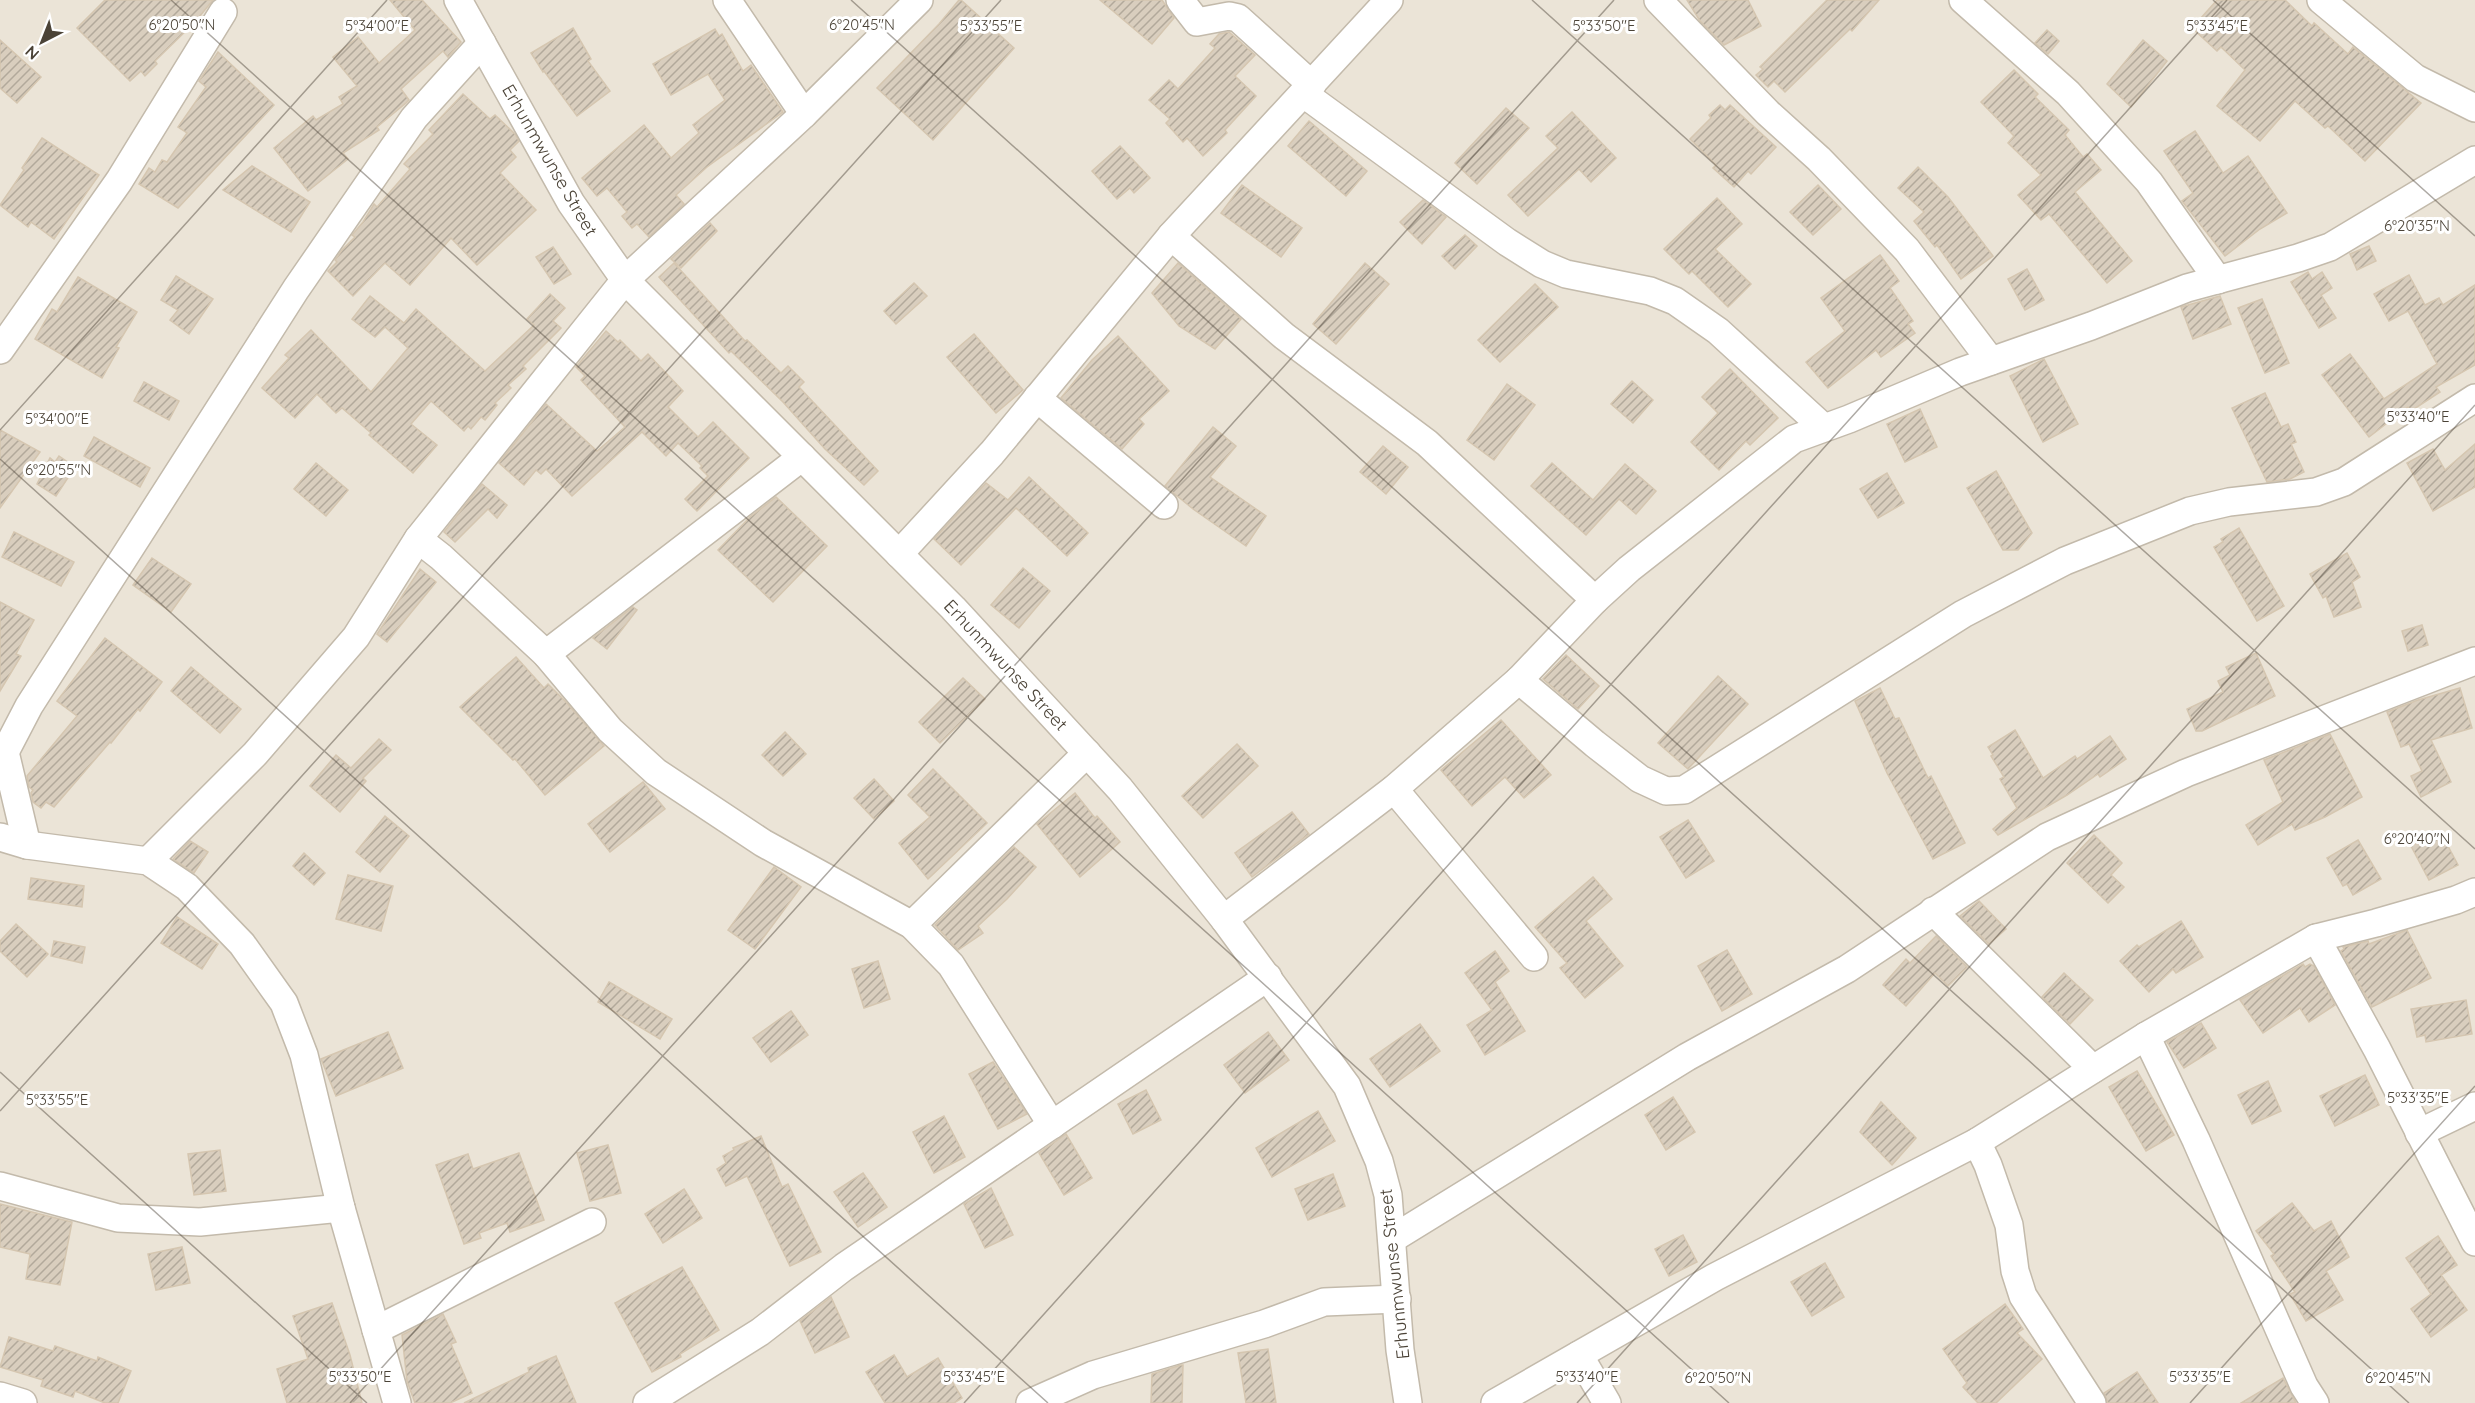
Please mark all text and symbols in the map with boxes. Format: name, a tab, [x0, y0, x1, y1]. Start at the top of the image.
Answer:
north arrow	[12, 12, 72, 72]
text: 6°20'50"N	[149, 15, 215, 34]
text: 6°20'45"N	[829, 15, 895, 34]
text: 5°34'00"E	[345, 16, 409, 35]
text: 5°33'55"E	[960, 16, 1022, 35]
text: 5°33'50"E	[1572, 16, 1636, 35]
text: 5°33'45"E	[2186, 16, 2248, 35]
text: N	[21, 42, 43, 65]
street label: Erhunmwunse Street	[497, 80, 603, 240]
text: 6°20'35"N	[2384, 216, 2450, 235]
text: 5°33'40"E	[2387, 407, 2449, 426]
text: 5°34'00"E	[25, 409, 89, 428]
text: 6°20'55"N	[25, 460, 91, 479]
street label: Erhunmwunse Street	[939, 595, 1073, 735]
text: 6°20'40"N	[2384, 829, 2450, 848]
text: 5°33'35"E	[2387, 1088, 2449, 1107]
text: 5°33'55"E	[26, 1090, 88, 1109]
street label: Erhunmwunse Street	[1374, 1188, 1414, 1360]
text: 5°33'50"E	[328, 1367, 392, 1386]
text: 5°33'45"E	[943, 1367, 1005, 1386]
text: 5°33'40"E	[1556, 1367, 1618, 1386]
text: 5°33'35"E	[2169, 1367, 2231, 1386]
text: 6°20'50"N	[1685, 1368, 1751, 1387]
text: 6°20'45"N	[2365, 1368, 2431, 1387]

